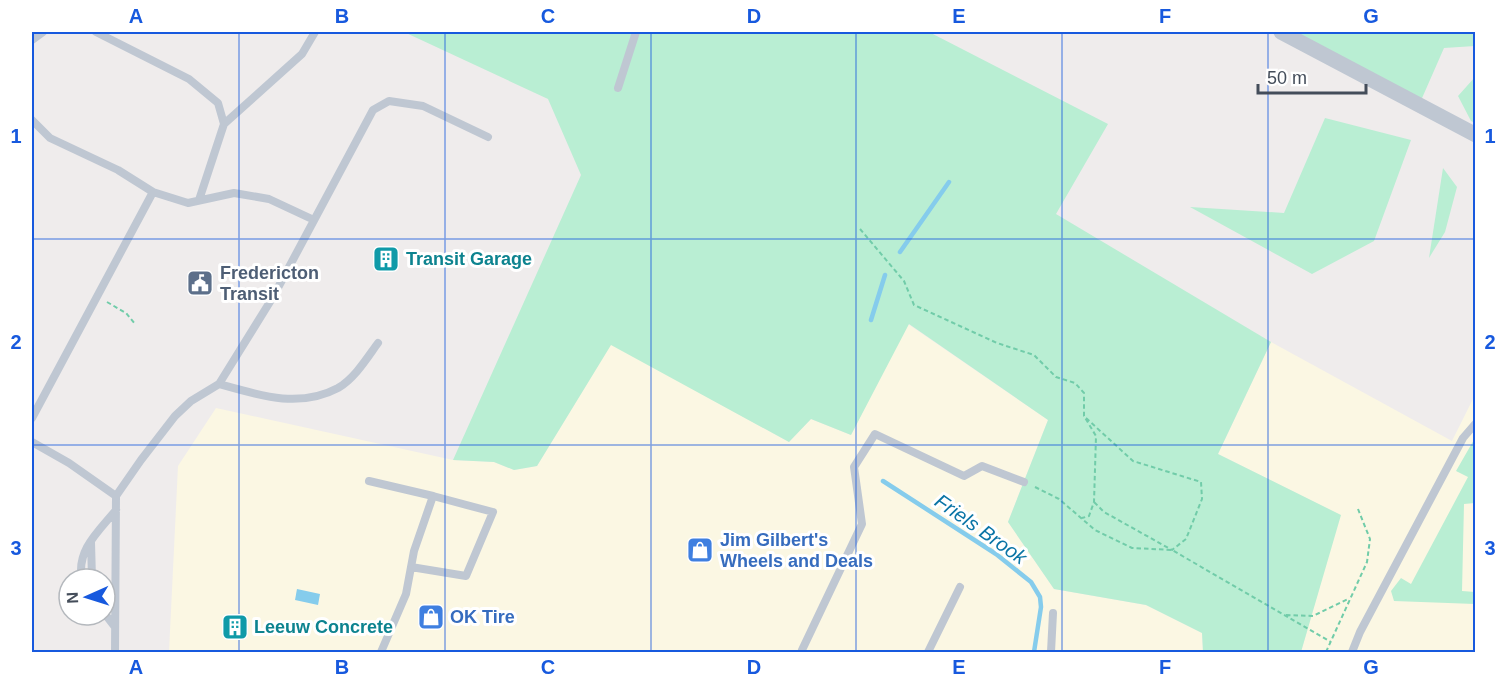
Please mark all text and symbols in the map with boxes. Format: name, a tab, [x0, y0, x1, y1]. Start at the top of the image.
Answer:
text: A	[129, 5, 143, 27]
text: B	[335, 5, 349, 27]
text: C	[541, 5, 555, 27]
text: D	[747, 5, 761, 27]
text: E	[952, 5, 966, 27]
text: F	[1159, 5, 1171, 27]
text: G	[1363, 5, 1379, 27]
scale bar	[1258, 57, 1366, 95]
text: 50 m	[1267, 68, 1307, 88]
text: 1	[10, 125, 22, 147]
text: 1	[1484, 125, 1496, 147]
building icon: Transit Garage	[371, 244, 401, 274]
place label: Transit Garage	[406, 249, 532, 269]
place label: Fredericton Transit	[220, 263, 319, 304]
public building icon: Fredericton Transit	[185, 268, 215, 298]
text: 2	[10, 331, 22, 353]
text: 2	[1484, 331, 1496, 353]
water label: Friels Brook	[931, 489, 1032, 569]
place label: Jim Gilbert's Wheels and Deals	[720, 530, 873, 571]
shop icon: Jim Gilbert's Wheels and Deals	[685, 535, 715, 565]
text: 3	[10, 537, 22, 559]
text: 3	[1484, 537, 1496, 559]
north arrow	[57, 567, 117, 627]
text: N	[64, 592, 81, 604]
shop icon: OK Tire	[416, 602, 446, 632]
place label: OK Tire	[450, 607, 515, 627]
building icon: Leeuw Concrete	[220, 612, 250, 642]
place label: Leeuw Concrete	[254, 617, 393, 637]
text: A	[129, 656, 143, 678]
text: B	[335, 656, 349, 678]
text: C	[541, 656, 555, 678]
text: D	[747, 656, 761, 678]
text: E	[952, 656, 966, 678]
text: F	[1159, 656, 1171, 678]
text: G	[1363, 656, 1379, 678]

